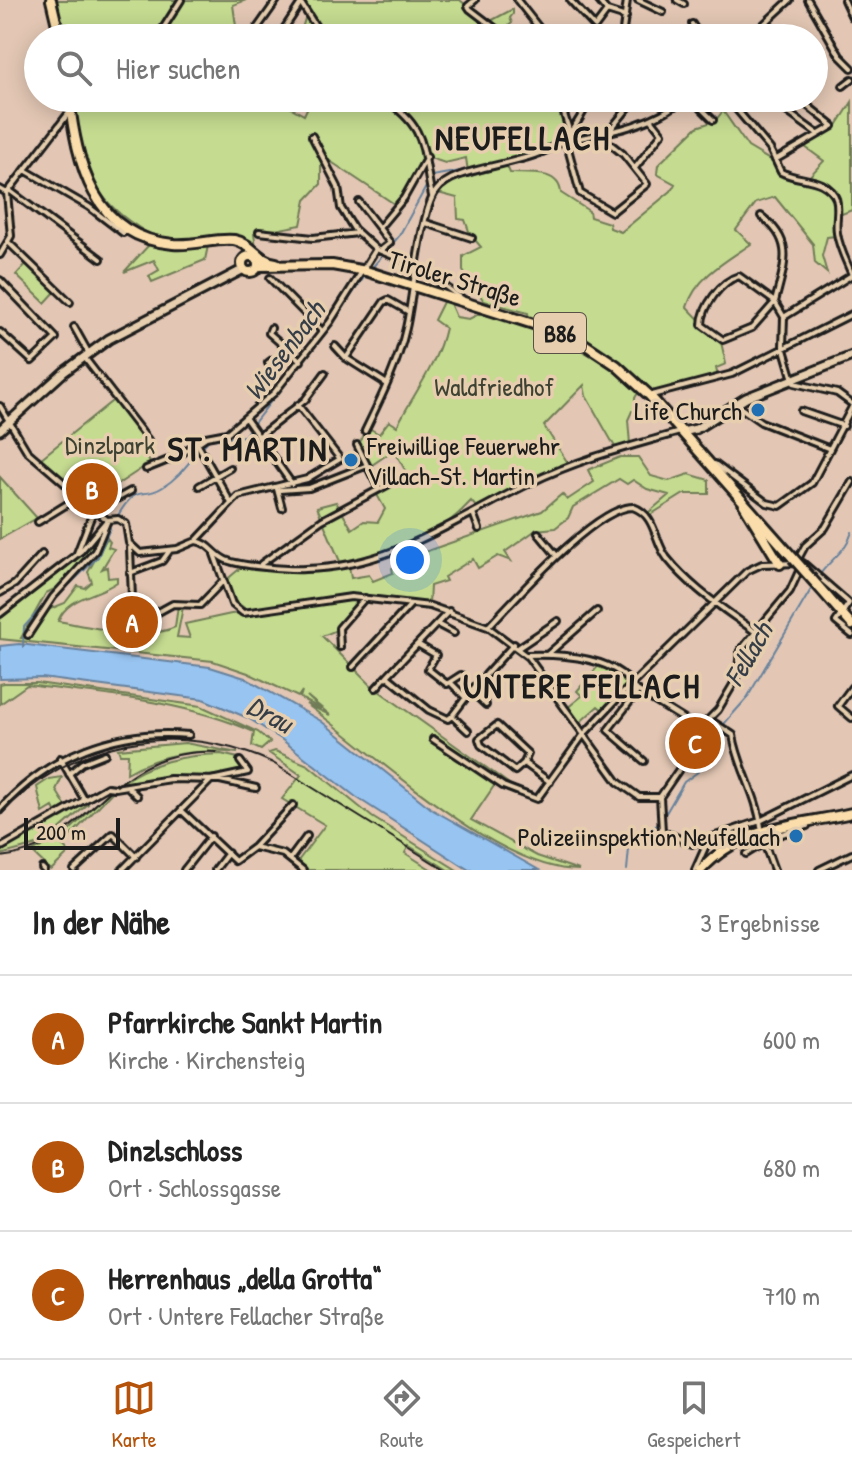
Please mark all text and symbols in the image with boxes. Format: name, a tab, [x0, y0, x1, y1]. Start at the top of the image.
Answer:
search box	[24, 24, 828, 112]
icon: search	[52, 46, 96, 90]
text: Hier suchen	[116, 48, 240, 88]
district label: NEUFELLACH	[435, 115, 611, 161]
street label: Tiroler Straße	[384, 241, 526, 315]
water label: Wiesenbach	[234, 291, 335, 407]
road number: B86	[534, 313, 586, 353]
park label: Waldfriedhof	[434, 369, 554, 404]
place label: Life Church	[634, 393, 742, 428]
marker: Life Church	[749, 401, 767, 419]
district label: ST. MARTIN	[168, 426, 328, 472]
park label: Dinzlpark	[65, 427, 155, 462]
place label: Freiwillige Feuerwehr Villach-St. Martin	[366, 428, 560, 493]
marker: Freiwillige Feuerwehr Villach-St. Martin	[342, 451, 360, 469]
pin: B	[66, 459, 118, 519]
your location	[390, 540, 430, 580]
pin: A	[106, 592, 158, 652]
water label: Fellach	[715, 613, 782, 693]
district label: UNTERE FELLACH	[463, 663, 701, 709]
water label: Drau	[241, 686, 302, 743]
pin: C	[669, 713, 721, 773]
scale bar	[24, 814, 120, 850]
text: 200 m	[36, 817, 86, 847]
place label: Polizeiinspektion Neufellach	[517, 819, 780, 854]
marker: Polizeiinspektion Neufellach	[787, 827, 805, 845]
text: In der Nähe	[32, 899, 170, 945]
text: 3 Ergebnisse	[700, 905, 820, 940]
text: Pfarrkirche Sankt Martin	[108, 1002, 382, 1042]
text: A	[52, 1022, 64, 1057]
text: 600 m	[763, 1022, 820, 1057]
text: Kirche · Kirchensteig	[108, 1042, 305, 1077]
text: Dinzlschloss	[108, 1130, 242, 1170]
text: B	[51, 1150, 65, 1185]
text: 680 m	[763, 1150, 820, 1185]
text: Ort · Schlossgasse	[108, 1170, 281, 1205]
text: Herrenhaus „della Grotta“	[108, 1258, 381, 1298]
text: C	[51, 1278, 65, 1313]
text: 710 m	[762, 1278, 820, 1313]
text: Ort · Untere Fellacher Straße	[108, 1298, 384, 1333]
tab: Karte	[112, 1376, 157, 1454]
tab: Route	[380, 1376, 424, 1454]
tab: Gespeichert	[647, 1376, 740, 1454]

